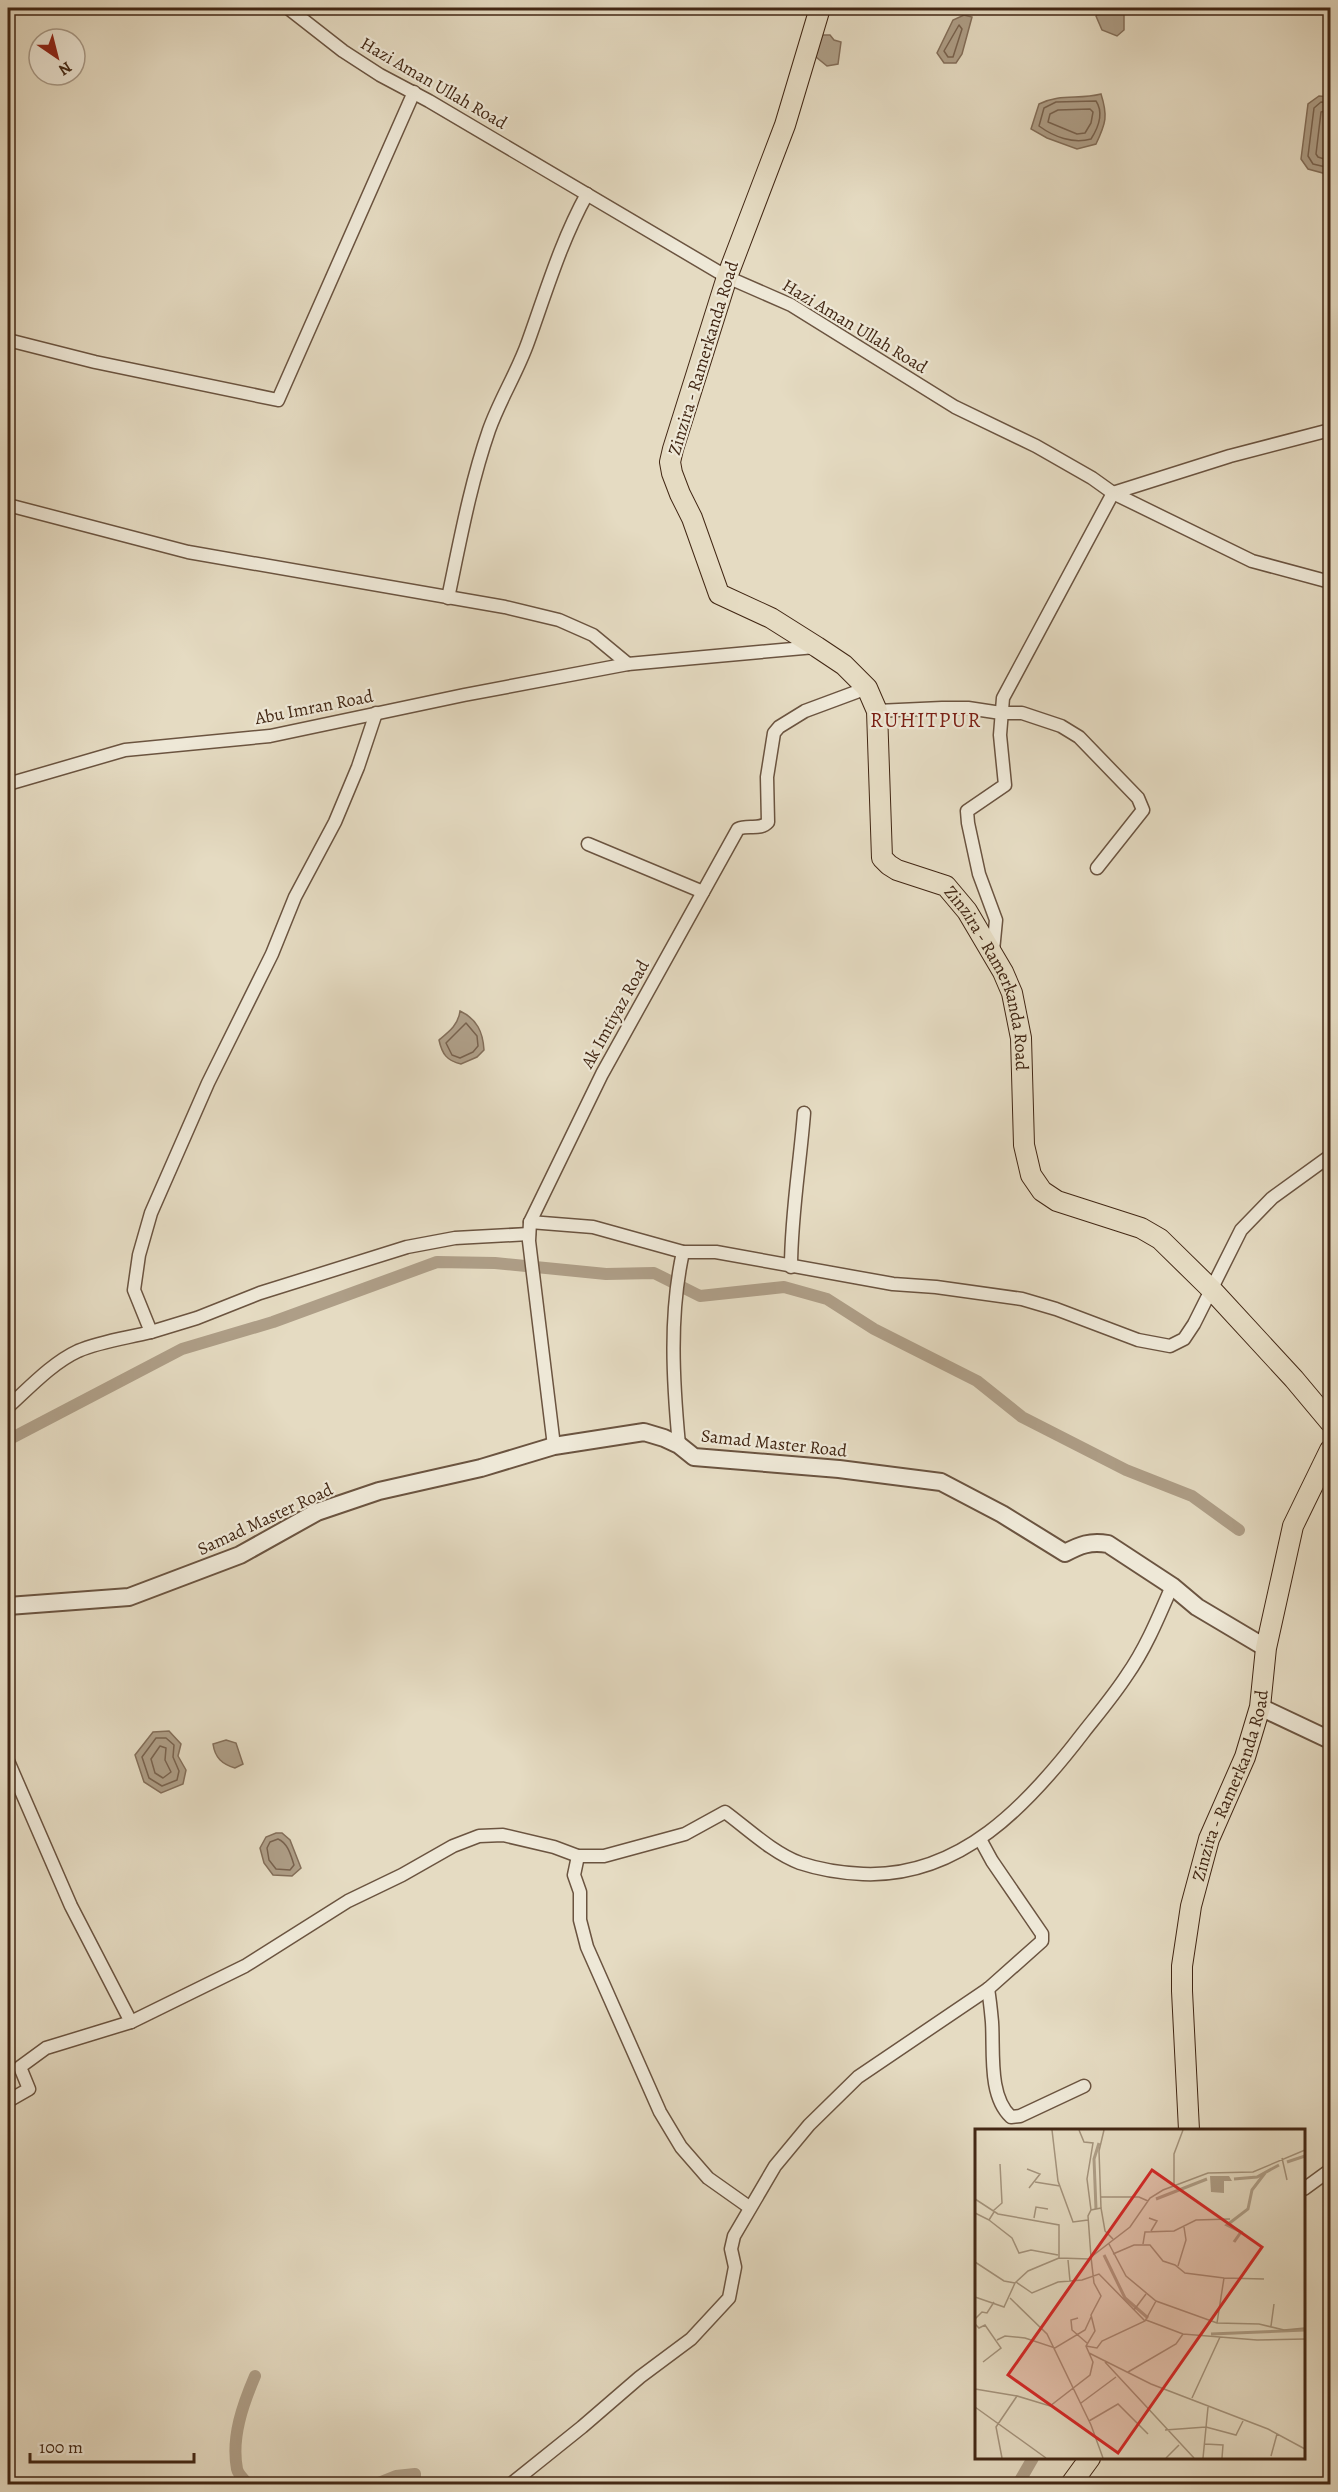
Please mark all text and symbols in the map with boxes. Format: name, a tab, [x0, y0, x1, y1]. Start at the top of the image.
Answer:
north arrow	[27, 27, 87, 87]
street label: Hazi Aman Ullah Road	[356, 31, 512, 135]
text: N	[54, 56, 76, 81]
street label: Zinzira - Ramerkanda Road	[662, 258, 744, 458]
street label: Hazi Aman Ullah Road	[778, 273, 932, 379]
street label: Abu Imran Road	[252, 684, 375, 730]
district label: RUHITPUR	[870, 706, 982, 734]
street label: Zinzira - Ramerkanda Road	[939, 880, 1034, 1071]
street label: Ak Imtiyaz Road	[575, 955, 655, 1073]
street label: Samad Master Road	[700, 1423, 849, 1463]
street label: Samad Master Road	[193, 1477, 337, 1561]
street label: Zinzira - Ramerkanda Road	[1186, 1689, 1274, 1884]
inset map	[975, 2129, 1305, 2459]
scale bar	[30, 2426, 194, 2464]
text: 100 m	[39, 2435, 83, 2459]

